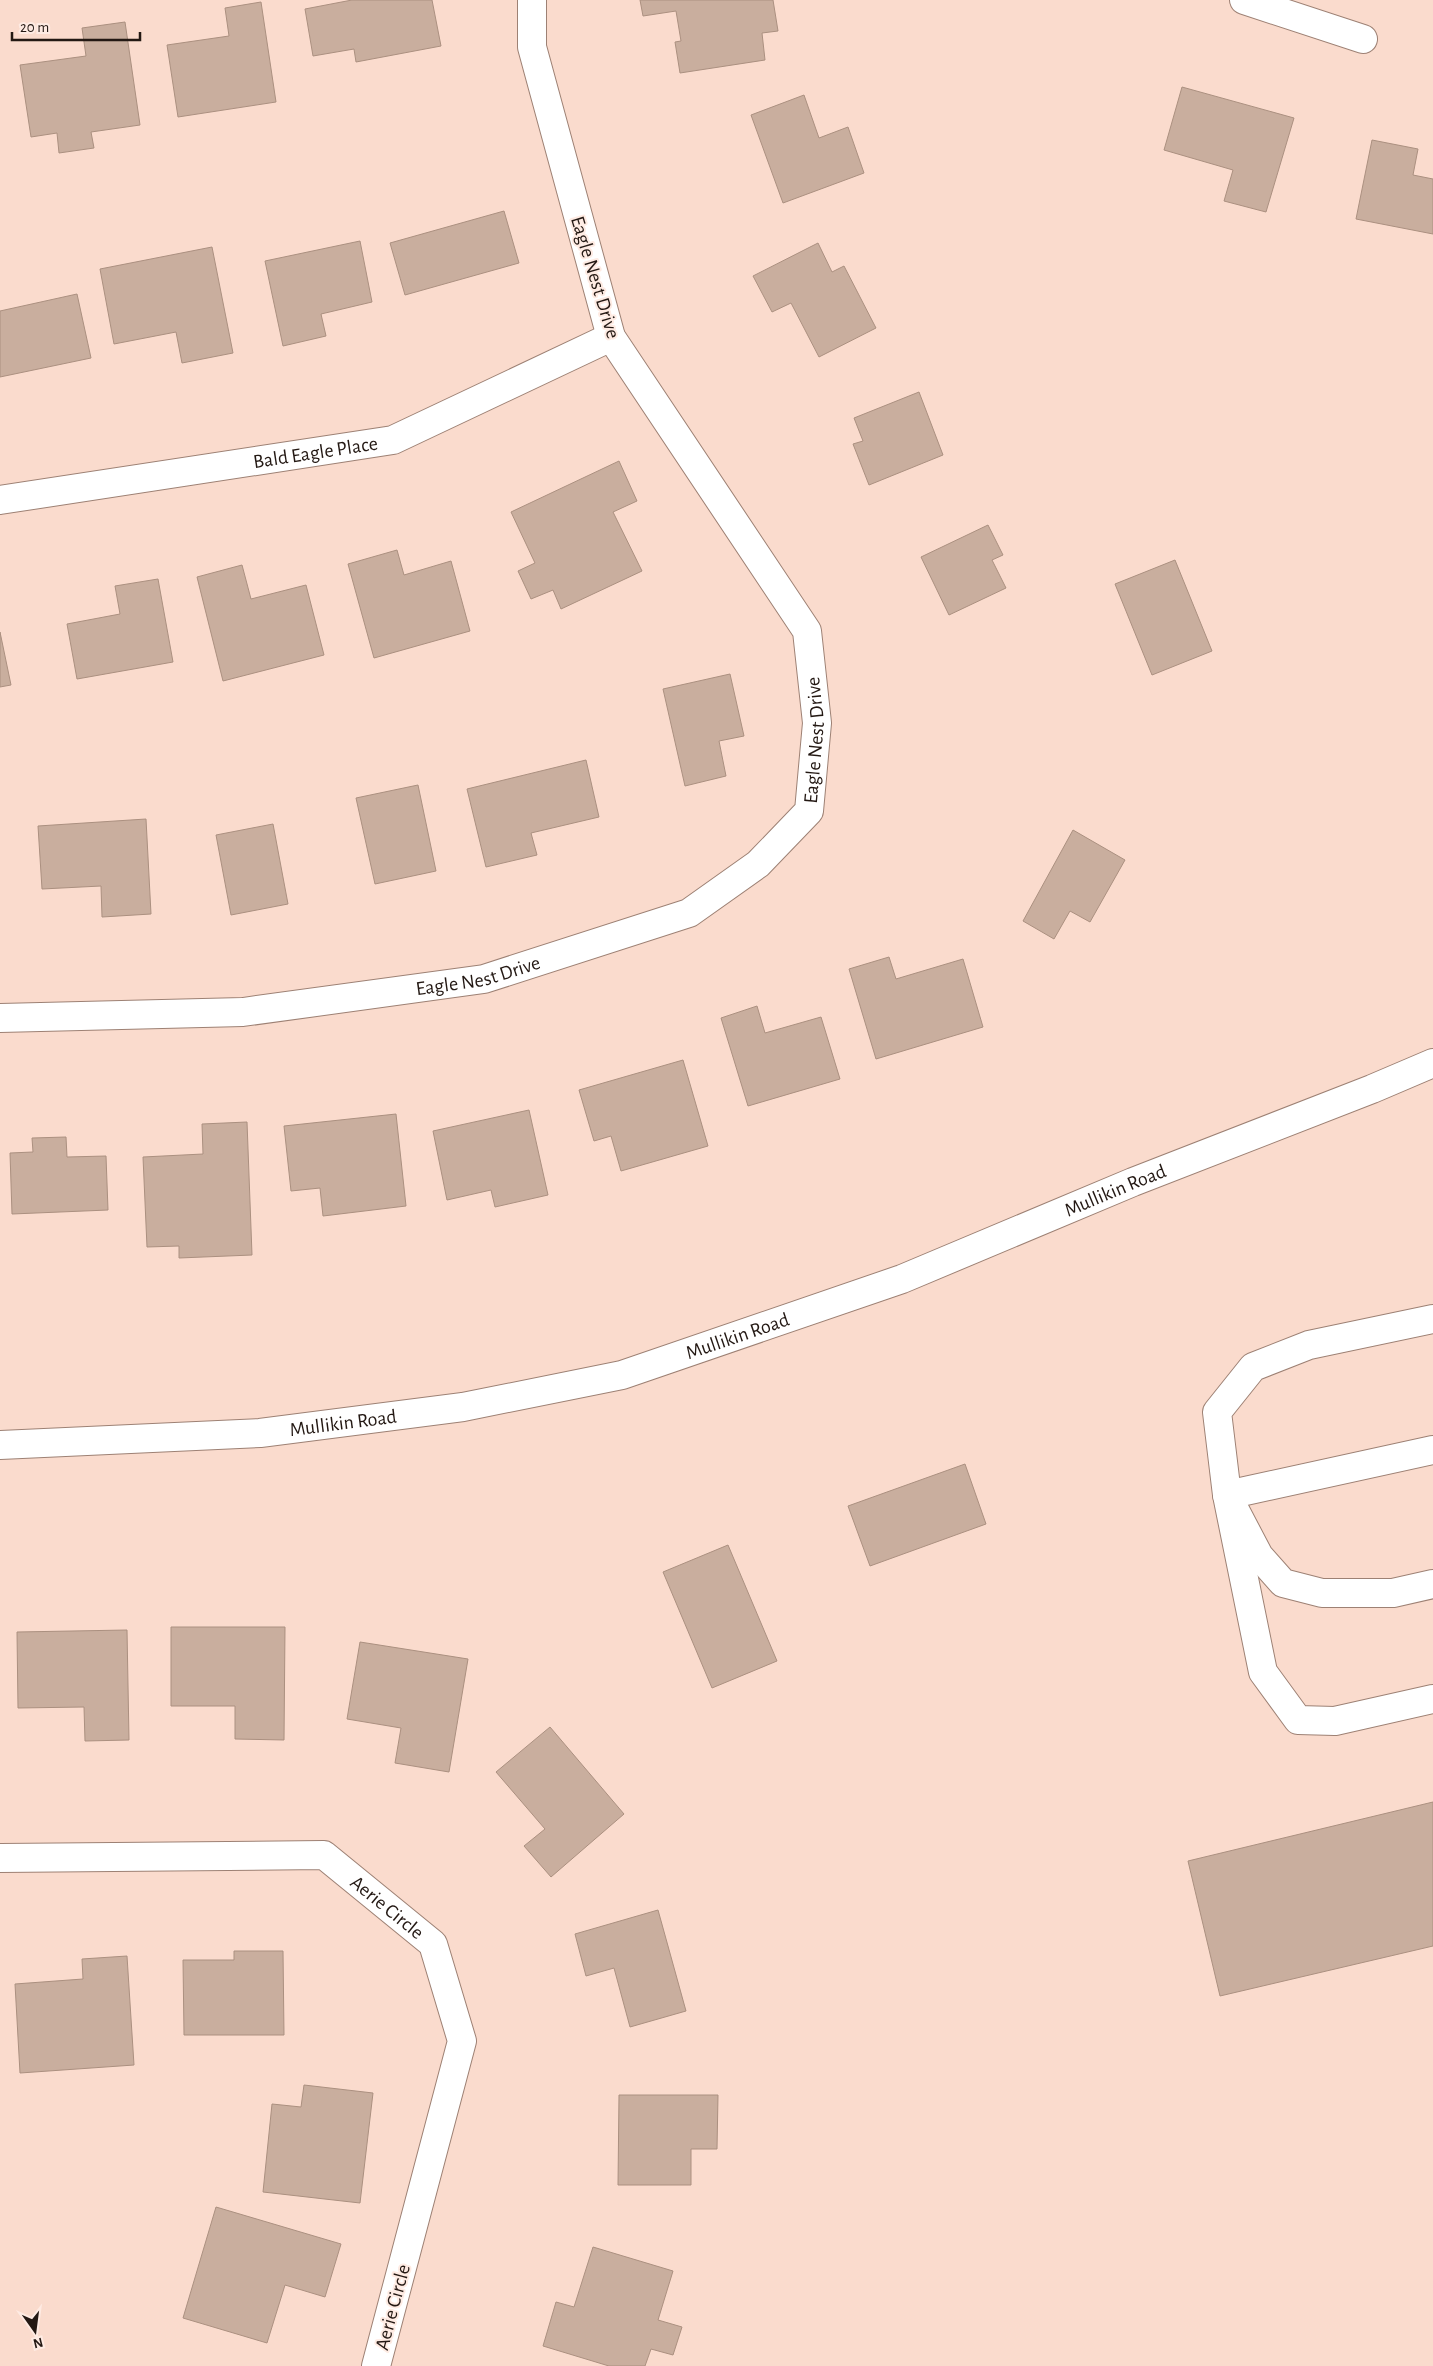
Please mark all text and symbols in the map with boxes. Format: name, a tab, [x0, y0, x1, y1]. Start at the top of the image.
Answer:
scale bar	[12, 10, 140, 42]
text: 20 m	[20, 20, 49, 35]
street label: Eagle Nest Drive	[567, 214, 623, 341]
street label: Bald Eagle Place	[252, 433, 379, 472]
street label: Eagle Nest Drive	[801, 676, 828, 804]
street label: Eagle Nest Drive	[415, 953, 543, 999]
street label: Mullikin Road	[1062, 1161, 1169, 1221]
street label: Mullikin Road	[683, 1309, 792, 1363]
street label: Mullikin Road	[288, 1407, 398, 1440]
street label: Aerie Circle	[347, 1872, 427, 1943]
street label: Aerie Circle	[372, 2262, 414, 2352]
north arrow	[10, 2306, 60, 2356]
text: N	[31, 2335, 44, 2351]

